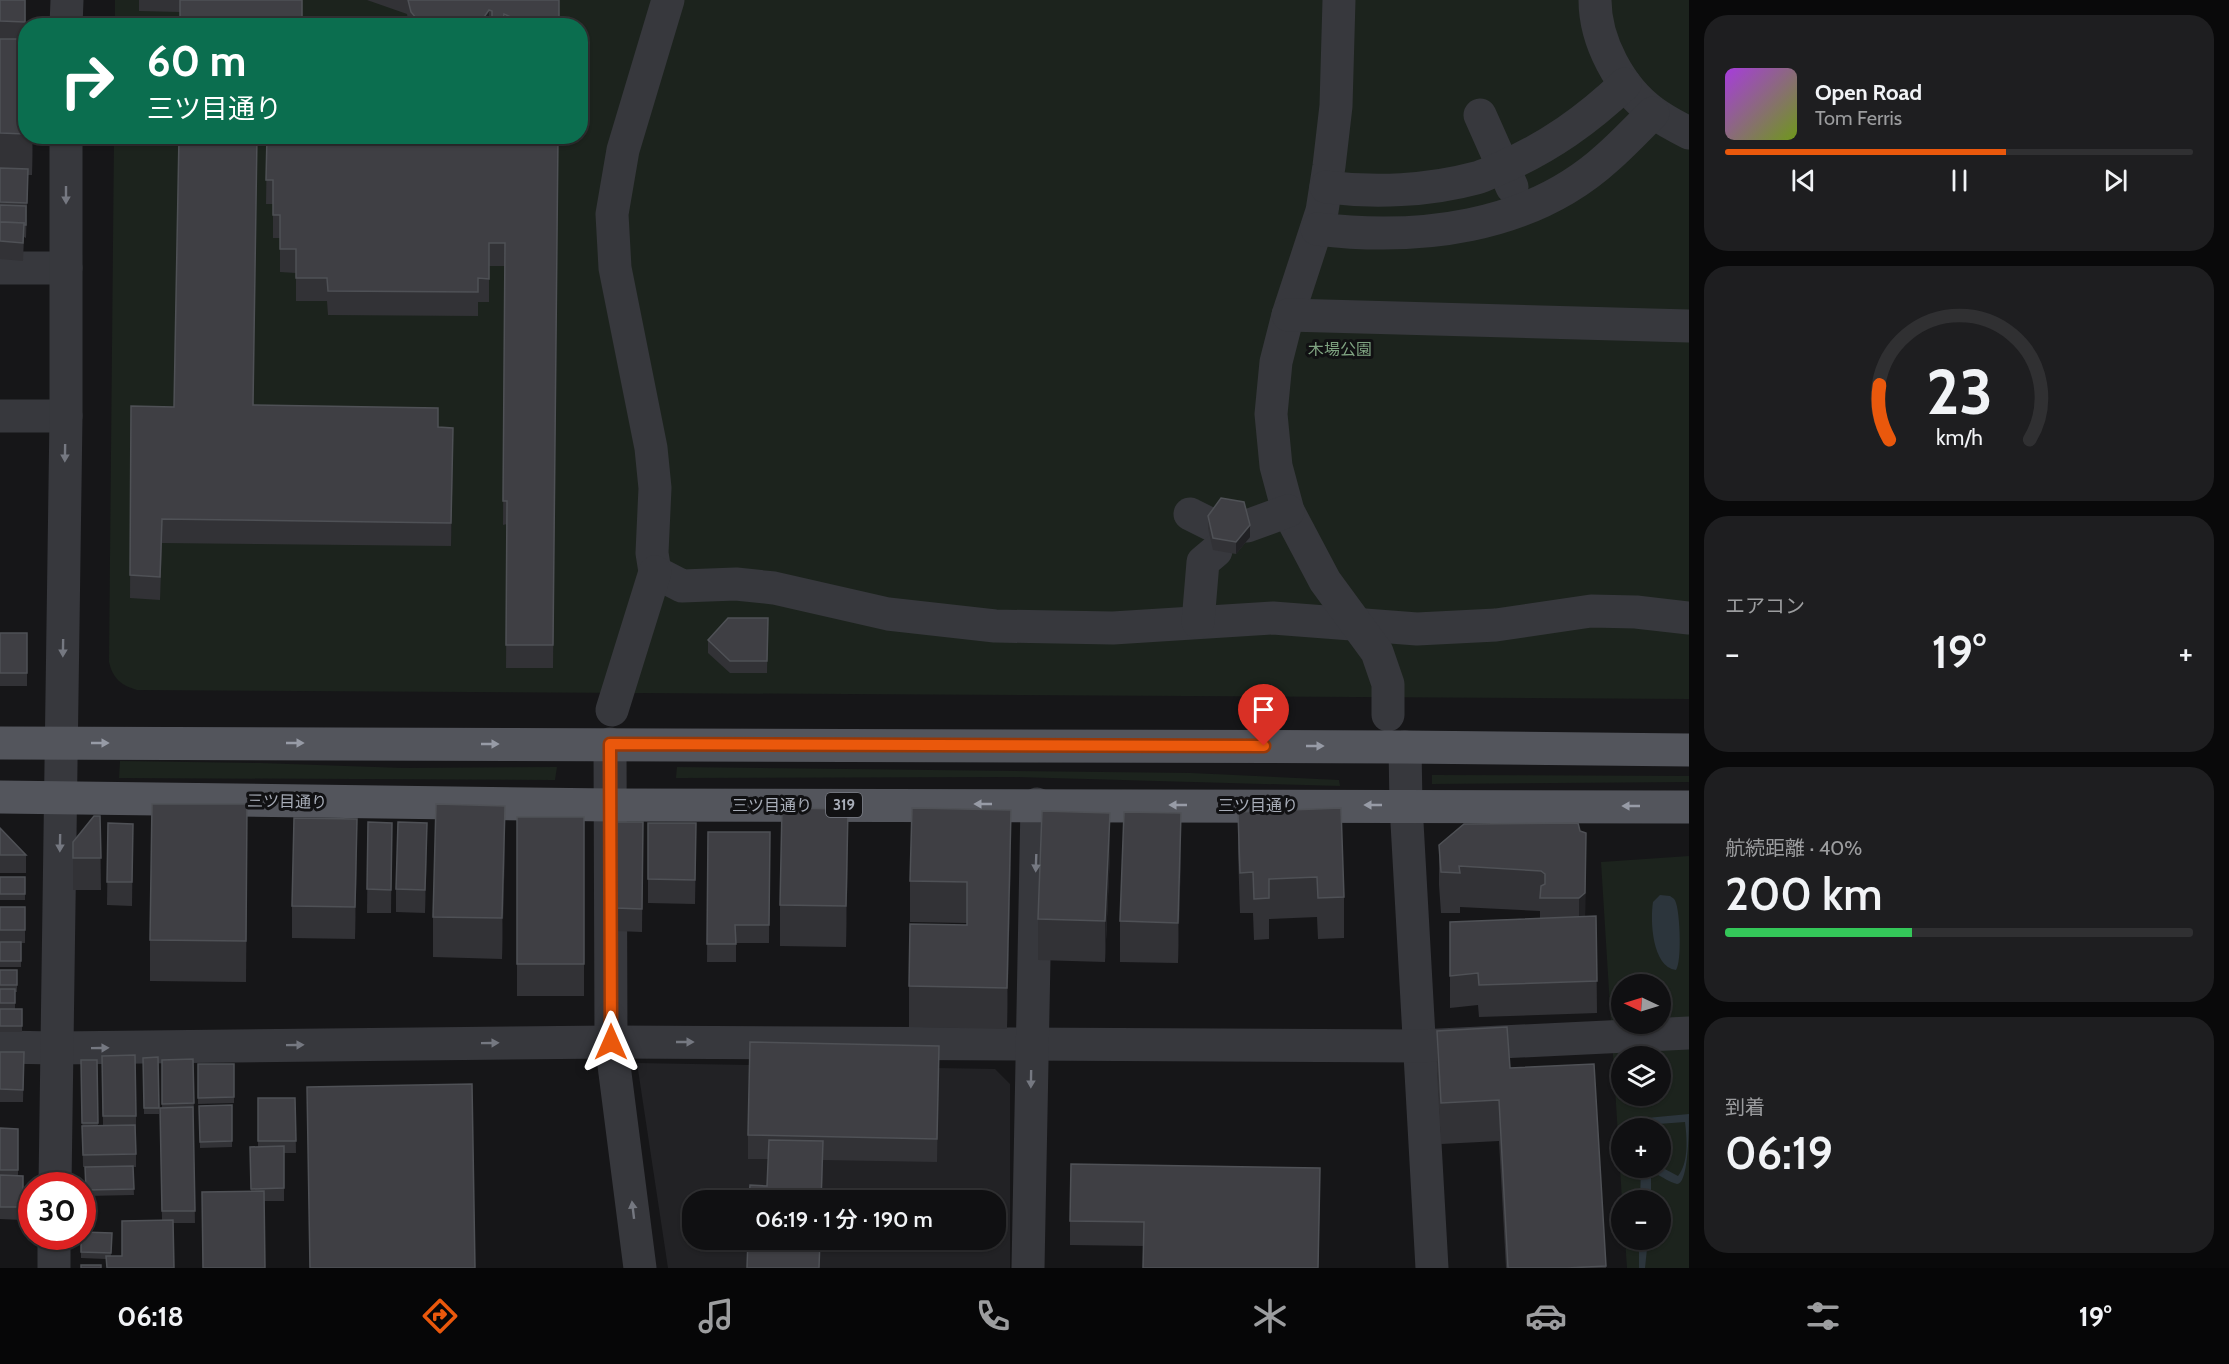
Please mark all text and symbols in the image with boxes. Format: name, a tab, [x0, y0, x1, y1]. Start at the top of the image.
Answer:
text: 60 m	[147, 35, 246, 87]
icon: right	[48, 42, 126, 120]
text: Open Road	[1815, 79, 1922, 106]
text: 三ツ目通り	[147, 92, 282, 125]
text: Tom Ferris	[1815, 106, 1902, 130]
icon: previous	[1787, 164, 1820, 197]
icon: pause	[1943, 164, 1976, 197]
icon: next	[2099, 164, 2132, 197]
one-way arrow	[61, 185, 71, 204]
park label: 木場公園	[1308, 340, 1372, 359]
text: 23	[1926, 355, 1992, 431]
text: km/h	[1936, 425, 1982, 451]
one-way arrow	[60, 443, 70, 462]
text: エアコン	[1725, 594, 1805, 618]
text: 19°	[1932, 625, 1986, 679]
text: −	[1725, 633, 1740, 673]
text: +	[2178, 633, 2193, 673]
one-way arrow	[58, 638, 68, 657]
pin	[1238, 684, 1289, 746]
icon: arrive	[1247, 693, 1280, 726]
one-way arrow	[91, 738, 110, 748]
one-way arrow	[286, 738, 305, 748]
one-way arrow	[481, 739, 500, 749]
one-way arrow	[1306, 741, 1325, 751]
street label: 三ツ目通り	[247, 791, 327, 812]
road number: 319	[826, 793, 862, 817]
street label: 三ツ目通り	[732, 796, 812, 815]
street label: 三ツ目通り	[1218, 796, 1298, 815]
one-way arrow	[973, 799, 992, 809]
one-way arrow	[1168, 800, 1187, 810]
one-way arrow	[1363, 800, 1382, 810]
one-way arrow	[1621, 801, 1640, 811]
one-way arrow	[55, 833, 65, 852]
text: 航続距離 · 40%	[1725, 836, 1862, 860]
one-way arrow	[1031, 853, 1041, 872]
text: 200 km	[1725, 867, 1883, 921]
north arrow	[1611, 974, 1671, 1034]
map controls	[1611, 974, 1671, 1250]
position arrow	[579, 1010, 643, 1074]
one-way arrow	[676, 1037, 695, 1047]
one-way arrow	[481, 1038, 500, 1048]
one-way arrow	[286, 1041, 305, 1050]
one-way arrow	[91, 1043, 110, 1053]
button: layers	[1611, 1046, 1671, 1106]
one-way arrow	[1026, 1069, 1035, 1088]
text: 到着	[1725, 1095, 1765, 1119]
button: +	[1611, 1118, 1671, 1178]
text: 06:19	[1725, 1126, 1833, 1180]
speed limit sign: 30	[18, 1172, 96, 1250]
button: −	[1611, 1190, 1671, 1250]
one-way arrow	[628, 1200, 637, 1219]
text: 06:19 · 1 分 · 190 m	[755, 1206, 933, 1233]
icon: directions	[419, 1295, 461, 1337]
icon: music	[695, 1295, 737, 1337]
icon: phone	[972, 1295, 1014, 1337]
icon: climate	[1249, 1295, 1291, 1337]
icon: car	[1525, 1295, 1567, 1337]
icon: filters	[1802, 1295, 1844, 1337]
text: 06:18	[117, 1300, 184, 1333]
text: 19°	[2079, 1300, 2112, 1333]

